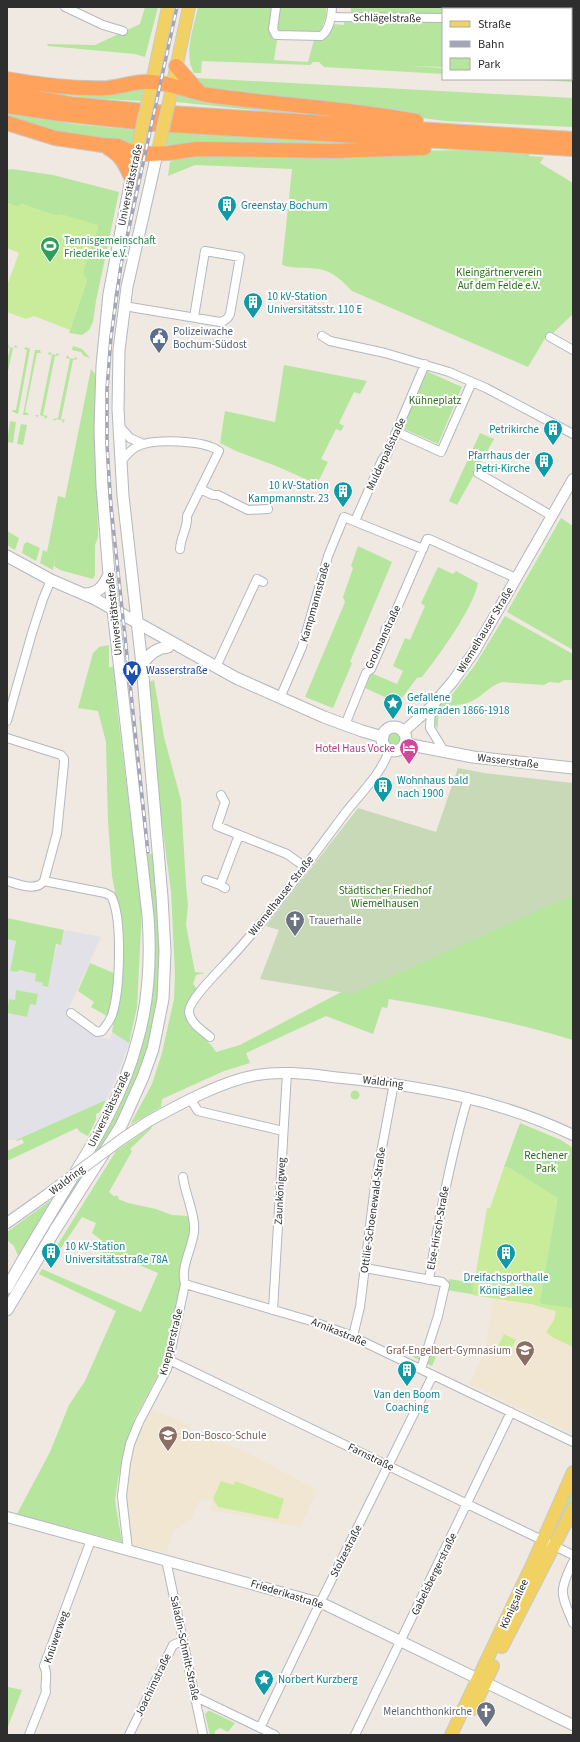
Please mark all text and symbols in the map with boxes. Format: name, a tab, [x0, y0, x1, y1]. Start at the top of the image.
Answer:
legend	[442, 8, 572, 80]
street label: Schlägelstraße	[353, 10, 422, 26]
text: Straße	[478, 16, 511, 33]
text: Bahn	[478, 36, 504, 53]
text: Park	[478, 56, 500, 73]
street label: Universitätsstraße	[114, 142, 146, 227]
building icon: Greenstay Bochum	[216, 194, 238, 222]
place label: Greenstay Bochum	[241, 198, 328, 213]
place label: Tennisgemeinschaft Friederike e.V.	[64, 233, 156, 261]
sports icon: Tennisgemeinschaft Friederike e.V.	[39, 235, 61, 263]
park label: Kleingärtnerverein Auf dem Felde e.V.	[456, 265, 542, 293]
place label: 10 kV-Station Universitätsstr. 110 E	[267, 289, 362, 317]
building icon: 10 kV-Station Universitätsstr. 110 E	[242, 291, 264, 319]
place label: Polizeiwache Bochum-Südost	[173, 324, 247, 352]
public building icon: Polizeiwache Bochum-Südost	[148, 326, 170, 354]
park label: Kühneplatz	[409, 393, 461, 408]
street label: Mulderpaßstraße	[363, 415, 410, 493]
building icon: Petrikirche	[542, 418, 564, 446]
place label: Petrikirche	[489, 422, 540, 437]
place label: Pfarrhaus der Petri-Kirche	[468, 448, 531, 476]
building icon: Pfarrhaus der Petri-Kirche	[533, 450, 555, 478]
place label: 10 kV-Station Kampmannstr. 23	[248, 478, 329, 506]
building icon: 10 kV-Station Kampmannstr. 23	[332, 480, 354, 508]
street label: Kampmannstraße	[296, 560, 334, 644]
street label: Universitätsstraße	[102, 571, 126, 656]
street label: Wiemelhauser Straße	[453, 584, 517, 676]
street label: Grolmanstraße	[362, 602, 405, 671]
metro station icon: Wasserstraße	[121, 659, 143, 687]
place label: Wasserstraße	[146, 663, 208, 678]
place label: Gefallene Kameraden 1866-1918	[407, 690, 510, 718]
place icon: Gefallene Kameraden 1866-1918	[382, 692, 404, 720]
hotel icon: Hotel Haus Vocke	[398, 737, 420, 765]
place label: Hotel Haus Vocke	[315, 741, 396, 756]
street label: Wasserstraße	[477, 750, 540, 772]
place label: Wohnhaus bald nach 1900	[397, 773, 468, 801]
building icon: Wohnhaus bald nach 1900	[372, 775, 394, 803]
street label: Wiemelhauser Straße	[245, 852, 317, 939]
park label: Städtischer Friedhof Wiemelhausen	[339, 883, 432, 911]
church icon: Trauerhalle	[284, 909, 306, 937]
place label: Trauerhalle	[309, 913, 362, 928]
street label: Universitätsstraße	[84, 1068, 134, 1150]
street label: Waldring	[362, 1072, 405, 1092]
street label: Ottilie-Schoenewald-Straße	[357, 1146, 389, 1274]
park label: Rechener Park	[524, 1148, 568, 1176]
street label: Zaunkönigweg	[271, 1156, 289, 1225]
street label: Waldring	[46, 1161, 88, 1198]
street label: Else-Hirsch-Straße	[423, 1184, 453, 1271]
place label: 10 kV-Station Universitätsstraße 78A	[65, 1239, 168, 1267]
building icon: 10 kV-Station Universitätsstraße 78A	[40, 1241, 62, 1269]
building icon: Dreifachsporthalle Königsallee	[495, 1242, 517, 1270]
place label: Dreifachsporthalle Königsallee	[464, 1270, 549, 1298]
street label: Knepperstraße	[155, 1307, 187, 1377]
street label: Arnikastraße	[309, 1314, 369, 1350]
school or university icon: Graf-Engelbert-Gymnasium	[514, 1339, 536, 1367]
place label: Graf-Engelbert-Gymnasium	[386, 1343, 511, 1358]
building icon: Van den Boom Coaching	[396, 1359, 418, 1387]
place label: Van den Boom Coaching	[374, 1387, 440, 1415]
school or university icon: Don-Bosco-Schule	[157, 1424, 179, 1452]
place label: Don-Bosco-Schule	[182, 1428, 267, 1443]
street label: Farnstraße	[345, 1439, 397, 1475]
street label: Stolzestraße	[326, 1522, 366, 1580]
street label: Gabelsbergerstraße	[407, 1530, 461, 1618]
street label: Friederikastraße	[249, 1576, 326, 1612]
street label: Königsallee	[496, 1576, 532, 1631]
street label: Saladin-Schmitt-Straße	[167, 1594, 204, 1702]
street label: Knüwerweg	[40, 1608, 72, 1665]
street label: Joachimstraße	[131, 1650, 175, 1719]
place icon: Norbert Kurzberg	[253, 1668, 275, 1696]
place label: Norbert Kurzberg	[278, 1672, 358, 1687]
church icon: Melanchthonkirche	[475, 1700, 497, 1728]
place label: Melanchthonkirche	[383, 1704, 473, 1719]

